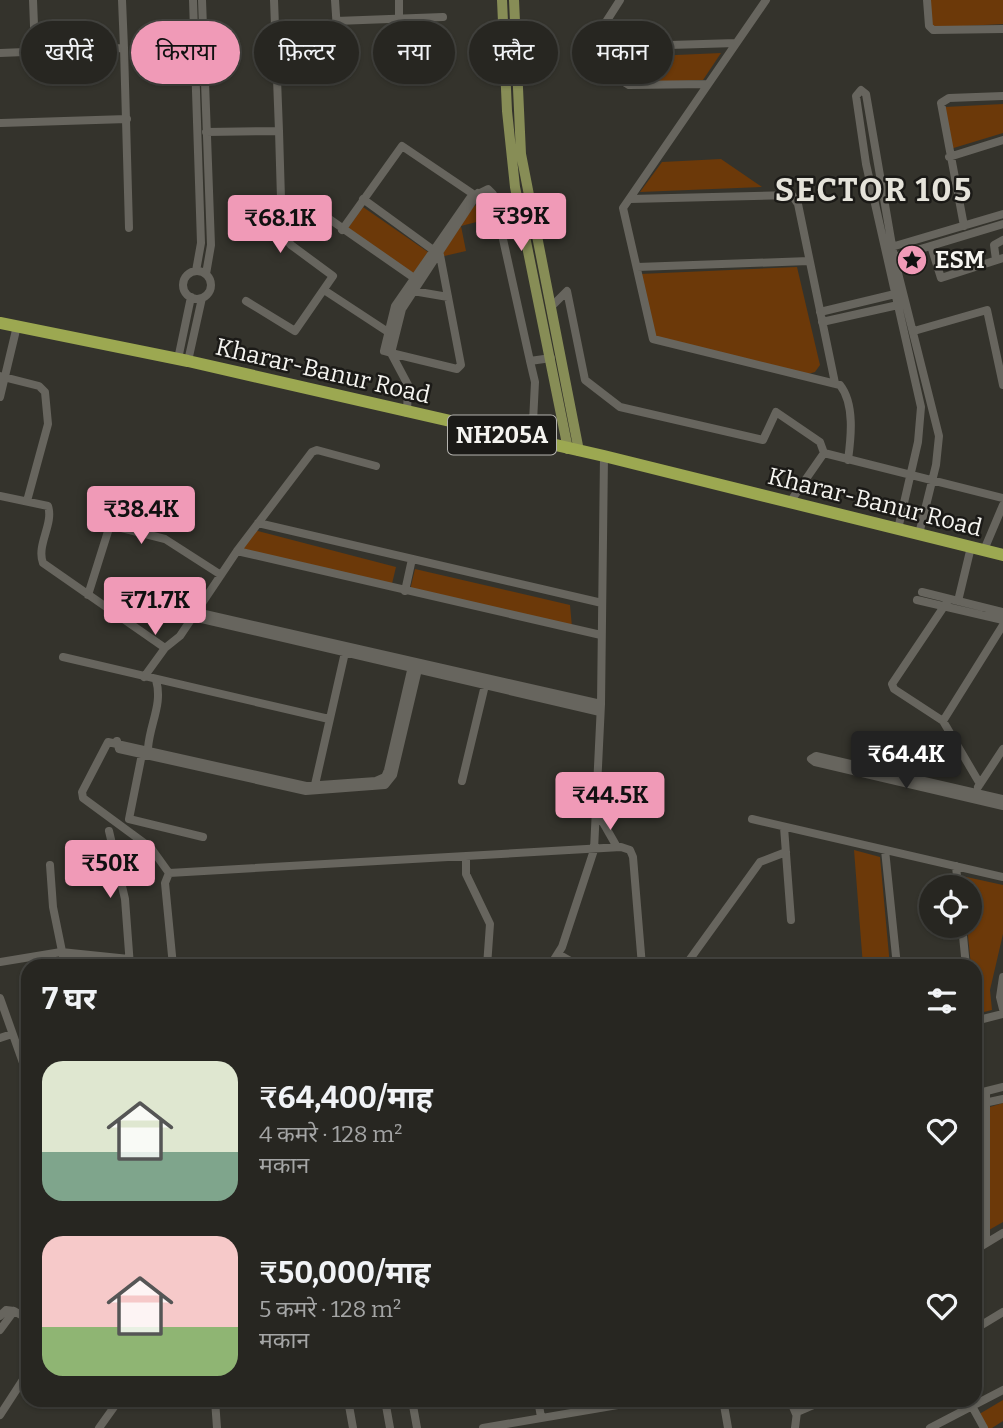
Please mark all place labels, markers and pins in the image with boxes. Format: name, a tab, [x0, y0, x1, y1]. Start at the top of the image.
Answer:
pin: ₹39K	[480, 194, 562, 253]
pin: ₹68.1K	[223, 196, 337, 255]
place icon: ESM	[895, 243, 929, 277]
place label: ESM	[935, 246, 985, 274]
pin: ₹38.4K	[84, 486, 198, 546]
pin: ₹71.7K	[98, 578, 212, 637]
pin: ₹64.4K	[849, 732, 963, 791]
pin: ₹44.5K	[553, 772, 667, 832]
pin: ₹50K	[69, 841, 151, 900]

